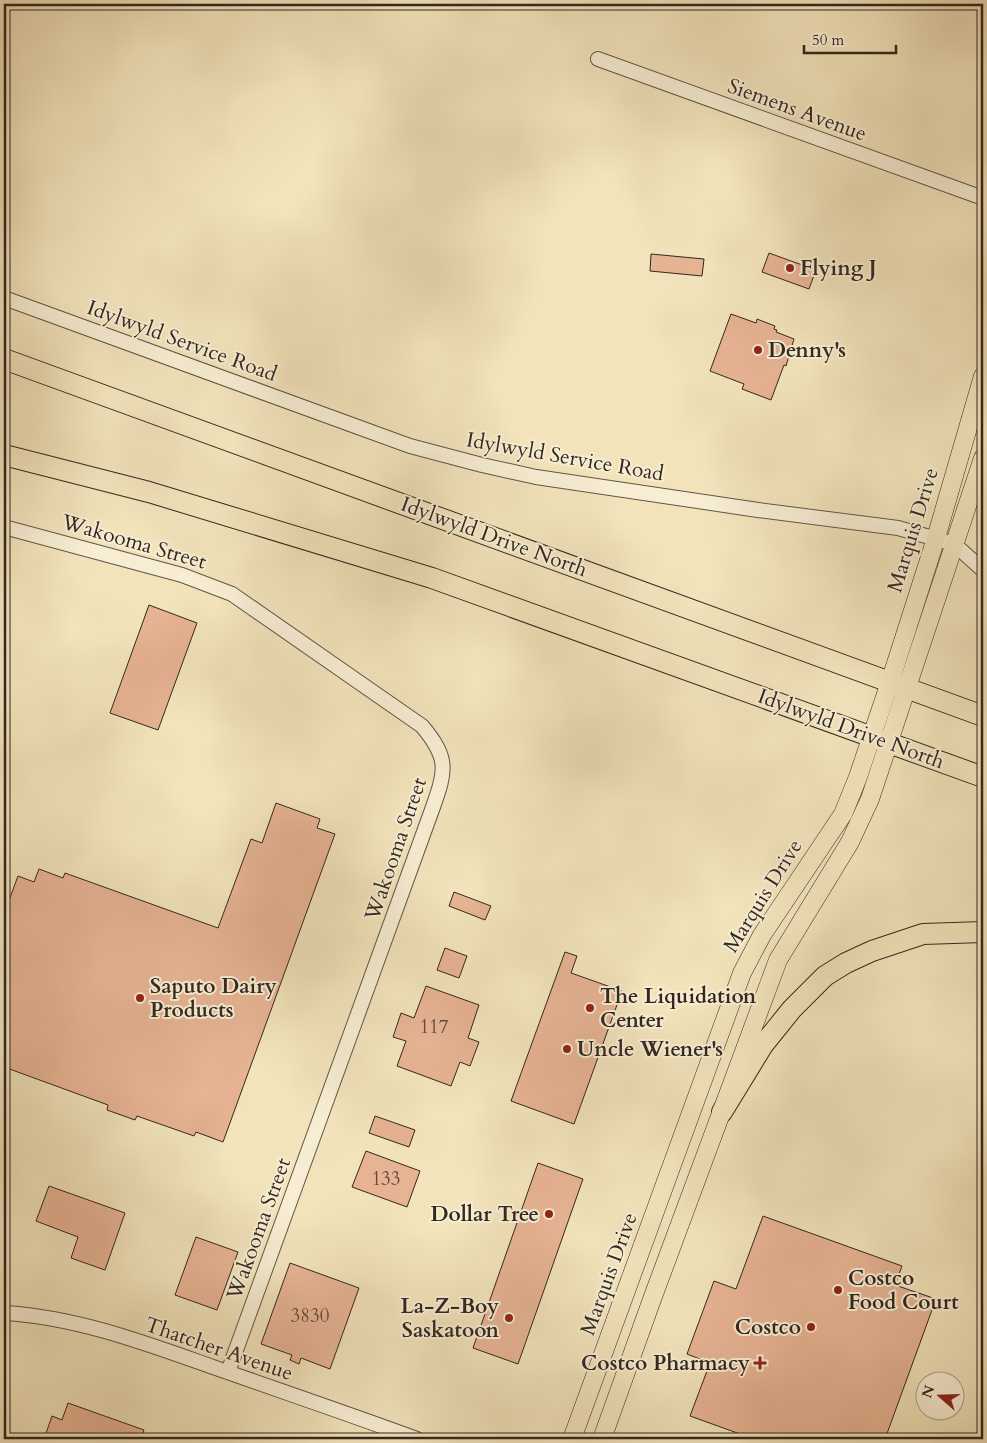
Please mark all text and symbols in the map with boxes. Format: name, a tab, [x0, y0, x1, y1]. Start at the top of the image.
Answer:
scale bar	[804, 22, 897, 54]
text: 50 m	[812, 30, 844, 50]
street label: Siemens Avenue	[723, 71, 871, 149]
place label: Flying J	[800, 254, 877, 283]
marker: Flying J	[784, 262, 796, 274]
street label: Idylwyld Service Road	[83, 293, 281, 389]
place label: Denny's	[768, 336, 846, 365]
marker: Denny's	[752, 344, 764, 356]
street label: Idylwyld Service Road	[464, 425, 666, 489]
street label: Marquis Drive	[880, 464, 946, 596]
street label: Idylwyld Drive North	[397, 490, 592, 584]
street label: Wakooma Street	[57, 507, 210, 577]
street label: Idylwyld Drive North	[754, 682, 949, 776]
street label: Wakooma Street	[358, 773, 434, 925]
street label: Marquis Drive	[717, 834, 809, 958]
place label: Saputo Dairy Products	[150, 972, 277, 1025]
place label: The Liquidation Center	[600, 982, 757, 1035]
marker: Saputo Dairy Products	[134, 992, 146, 1004]
marker: The Liquidation Center	[584, 1002, 596, 1014]
house number: 117	[419, 1014, 449, 1040]
place label: Uncle Wiener's	[577, 1035, 723, 1064]
marker: Uncle Wiener's	[561, 1043, 573, 1055]
street label: Wakooma Street	[220, 1154, 298, 1305]
house number: 133	[371, 1166, 401, 1192]
place label: Dollar Tree	[430, 1200, 539, 1229]
marker: Dollar Tree	[543, 1208, 555, 1220]
street label: Marquis Drive	[573, 1209, 645, 1339]
place label: Costco Food Court	[848, 1264, 959, 1317]
marker: Costco Food Court	[832, 1284, 844, 1296]
place label: La-Z-Boy Saskatoon	[400, 1292, 499, 1345]
house number: 3830	[291, 1303, 330, 1329]
street label: Thatcher Avenue	[141, 1310, 297, 1388]
marker: La-Z-Boy Saskatoon	[503, 1312, 515, 1324]
place label: Costco	[735, 1313, 801, 1342]
marker: Costco	[805, 1321, 817, 1333]
place label: Costco Pharmacy	[581, 1349, 750, 1378]
marker: Costco Pharmacy	[754, 1357, 766, 1369]
north arrow	[914, 1370, 964, 1420]
text: N	[917, 1383, 939, 1401]

